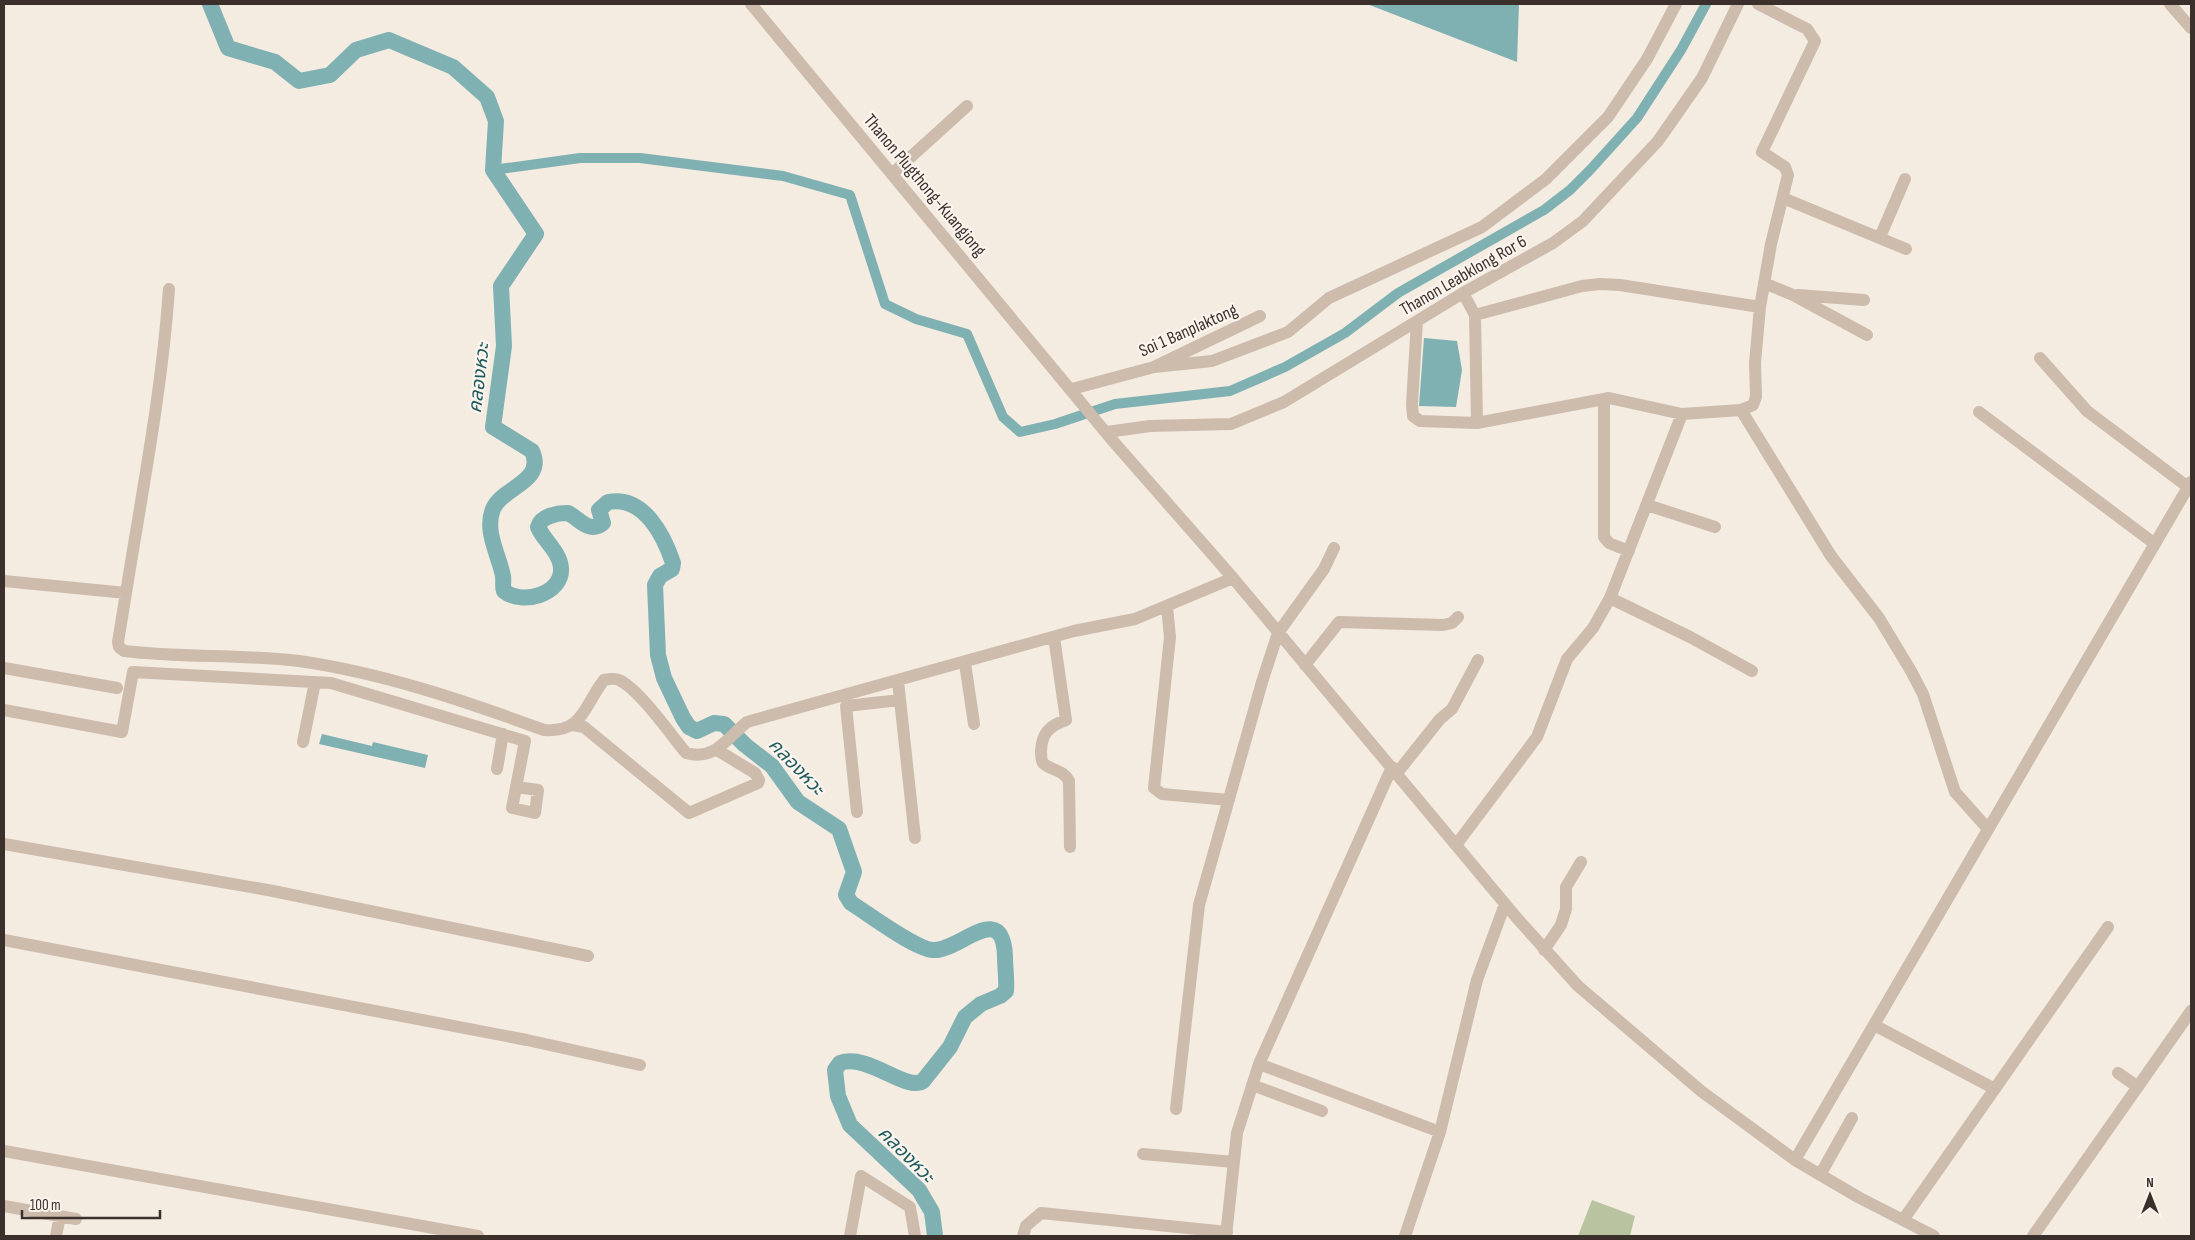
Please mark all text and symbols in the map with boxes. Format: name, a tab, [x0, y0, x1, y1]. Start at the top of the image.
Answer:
street label: Thanon Plugthong-Kuangjong	[859, 110, 990, 261]
street label: Thanon Leabklong Ror 6	[1396, 231, 1530, 320]
street label: Soi 1 Banplaktong	[1136, 299, 1241, 362]
water label: คลองหวะ	[464, 340, 495, 415]
water label: คลองหวะ	[763, 734, 830, 802]
water label: คลองหวะ	[873, 1122, 940, 1189]
north arrow	[2125, 1170, 2175, 1220]
text: N	[2146, 1174, 2154, 1191]
scale bar	[22, 1188, 160, 1220]
text: 100 m	[30, 1196, 61, 1215]

